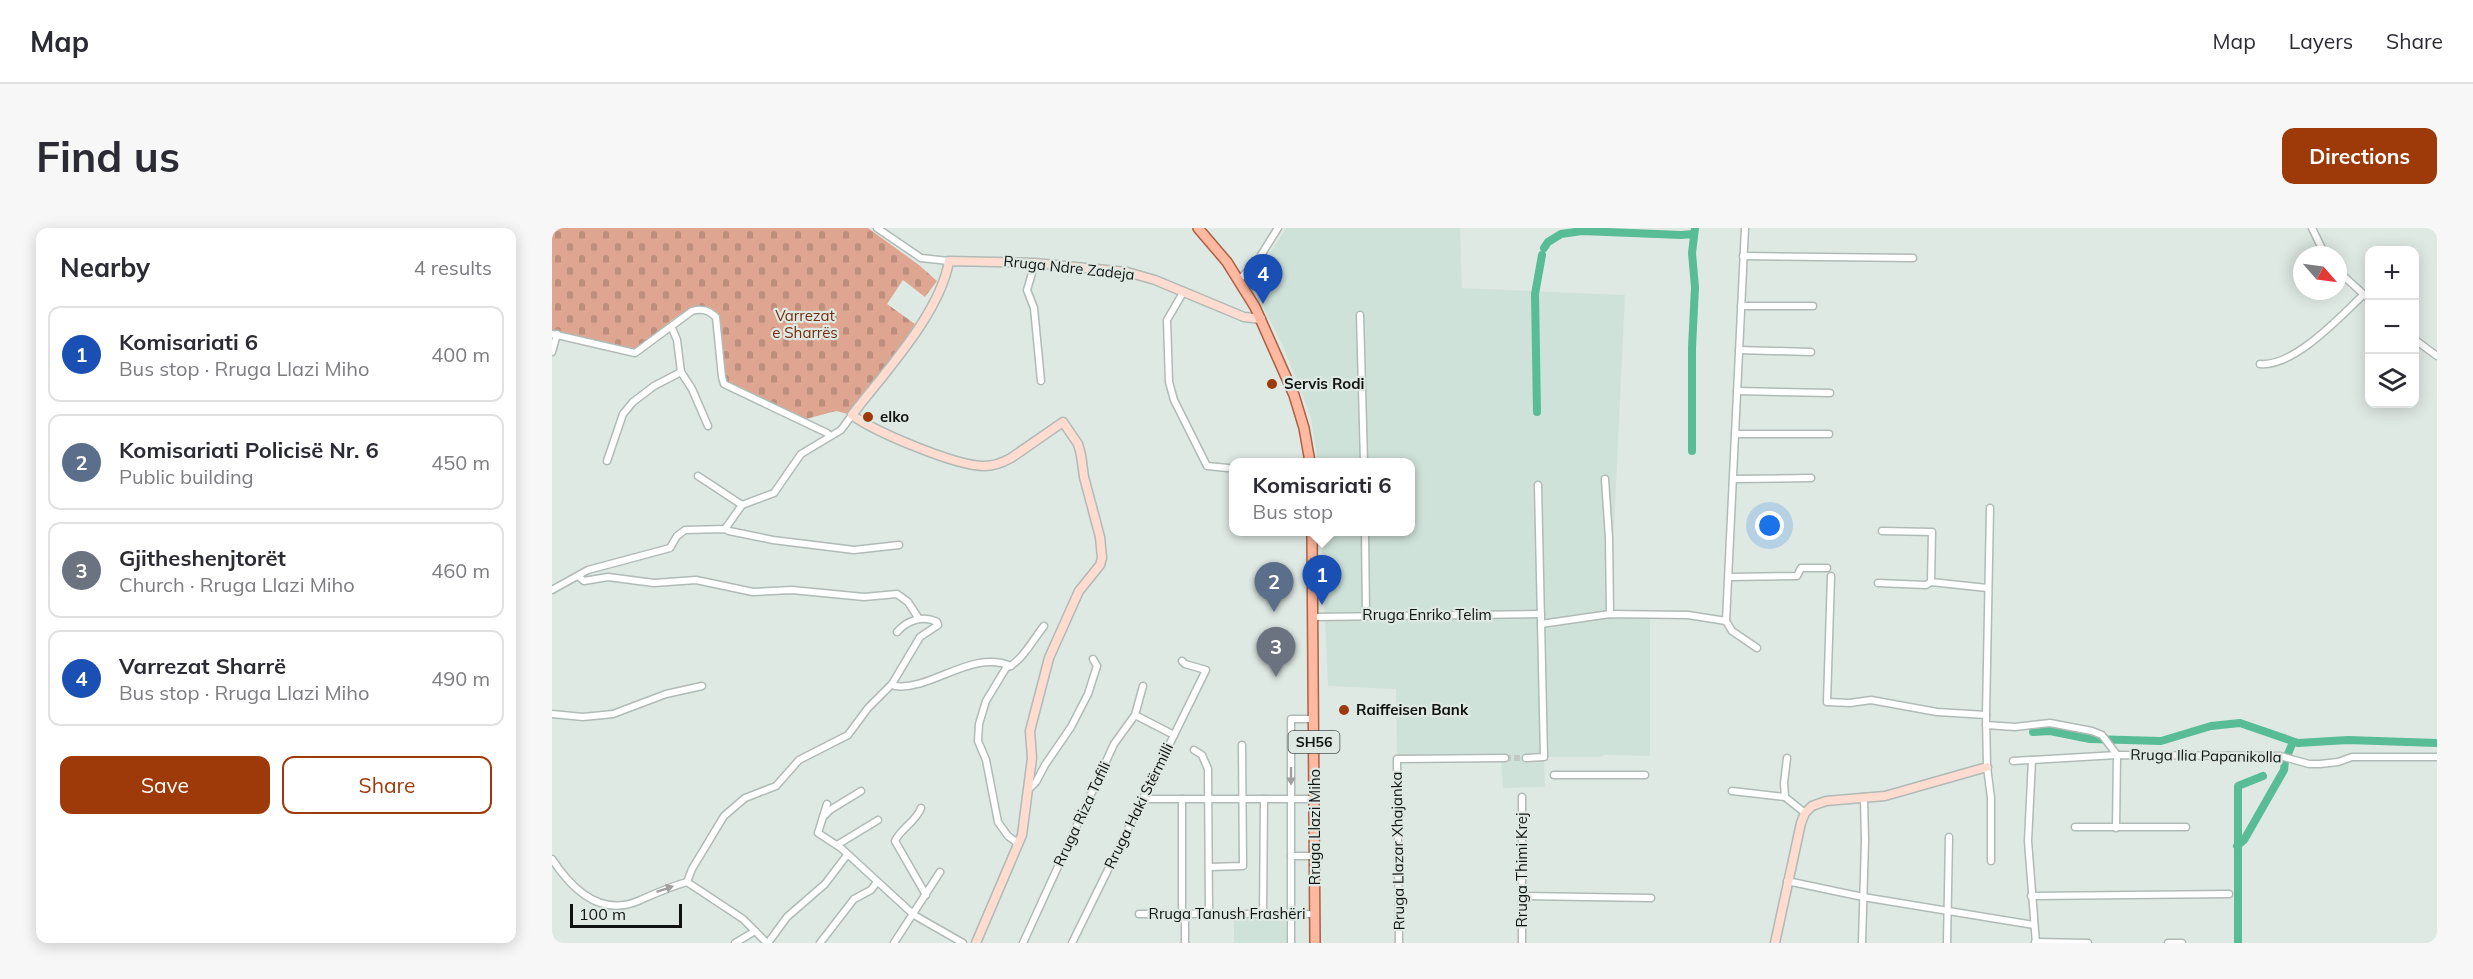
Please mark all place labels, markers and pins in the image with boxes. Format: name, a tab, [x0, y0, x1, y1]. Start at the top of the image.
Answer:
pin: 4	[1244, 254, 1282, 304]
place label: Servis Rodi	[1284, 374, 1364, 393]
marker: Servis Rodi	[1265, 377, 1279, 391]
place label: elko	[880, 407, 909, 426]
marker: elko	[861, 410, 875, 424]
pin: 1	[1302, 556, 1342, 605]
pin: 2	[1254, 562, 1294, 612]
pin: 3	[1256, 628, 1296, 677]
place label: Raiffeisen Bank	[1356, 700, 1469, 719]
marker: Raiffeisen Bank	[1337, 703, 1351, 717]

